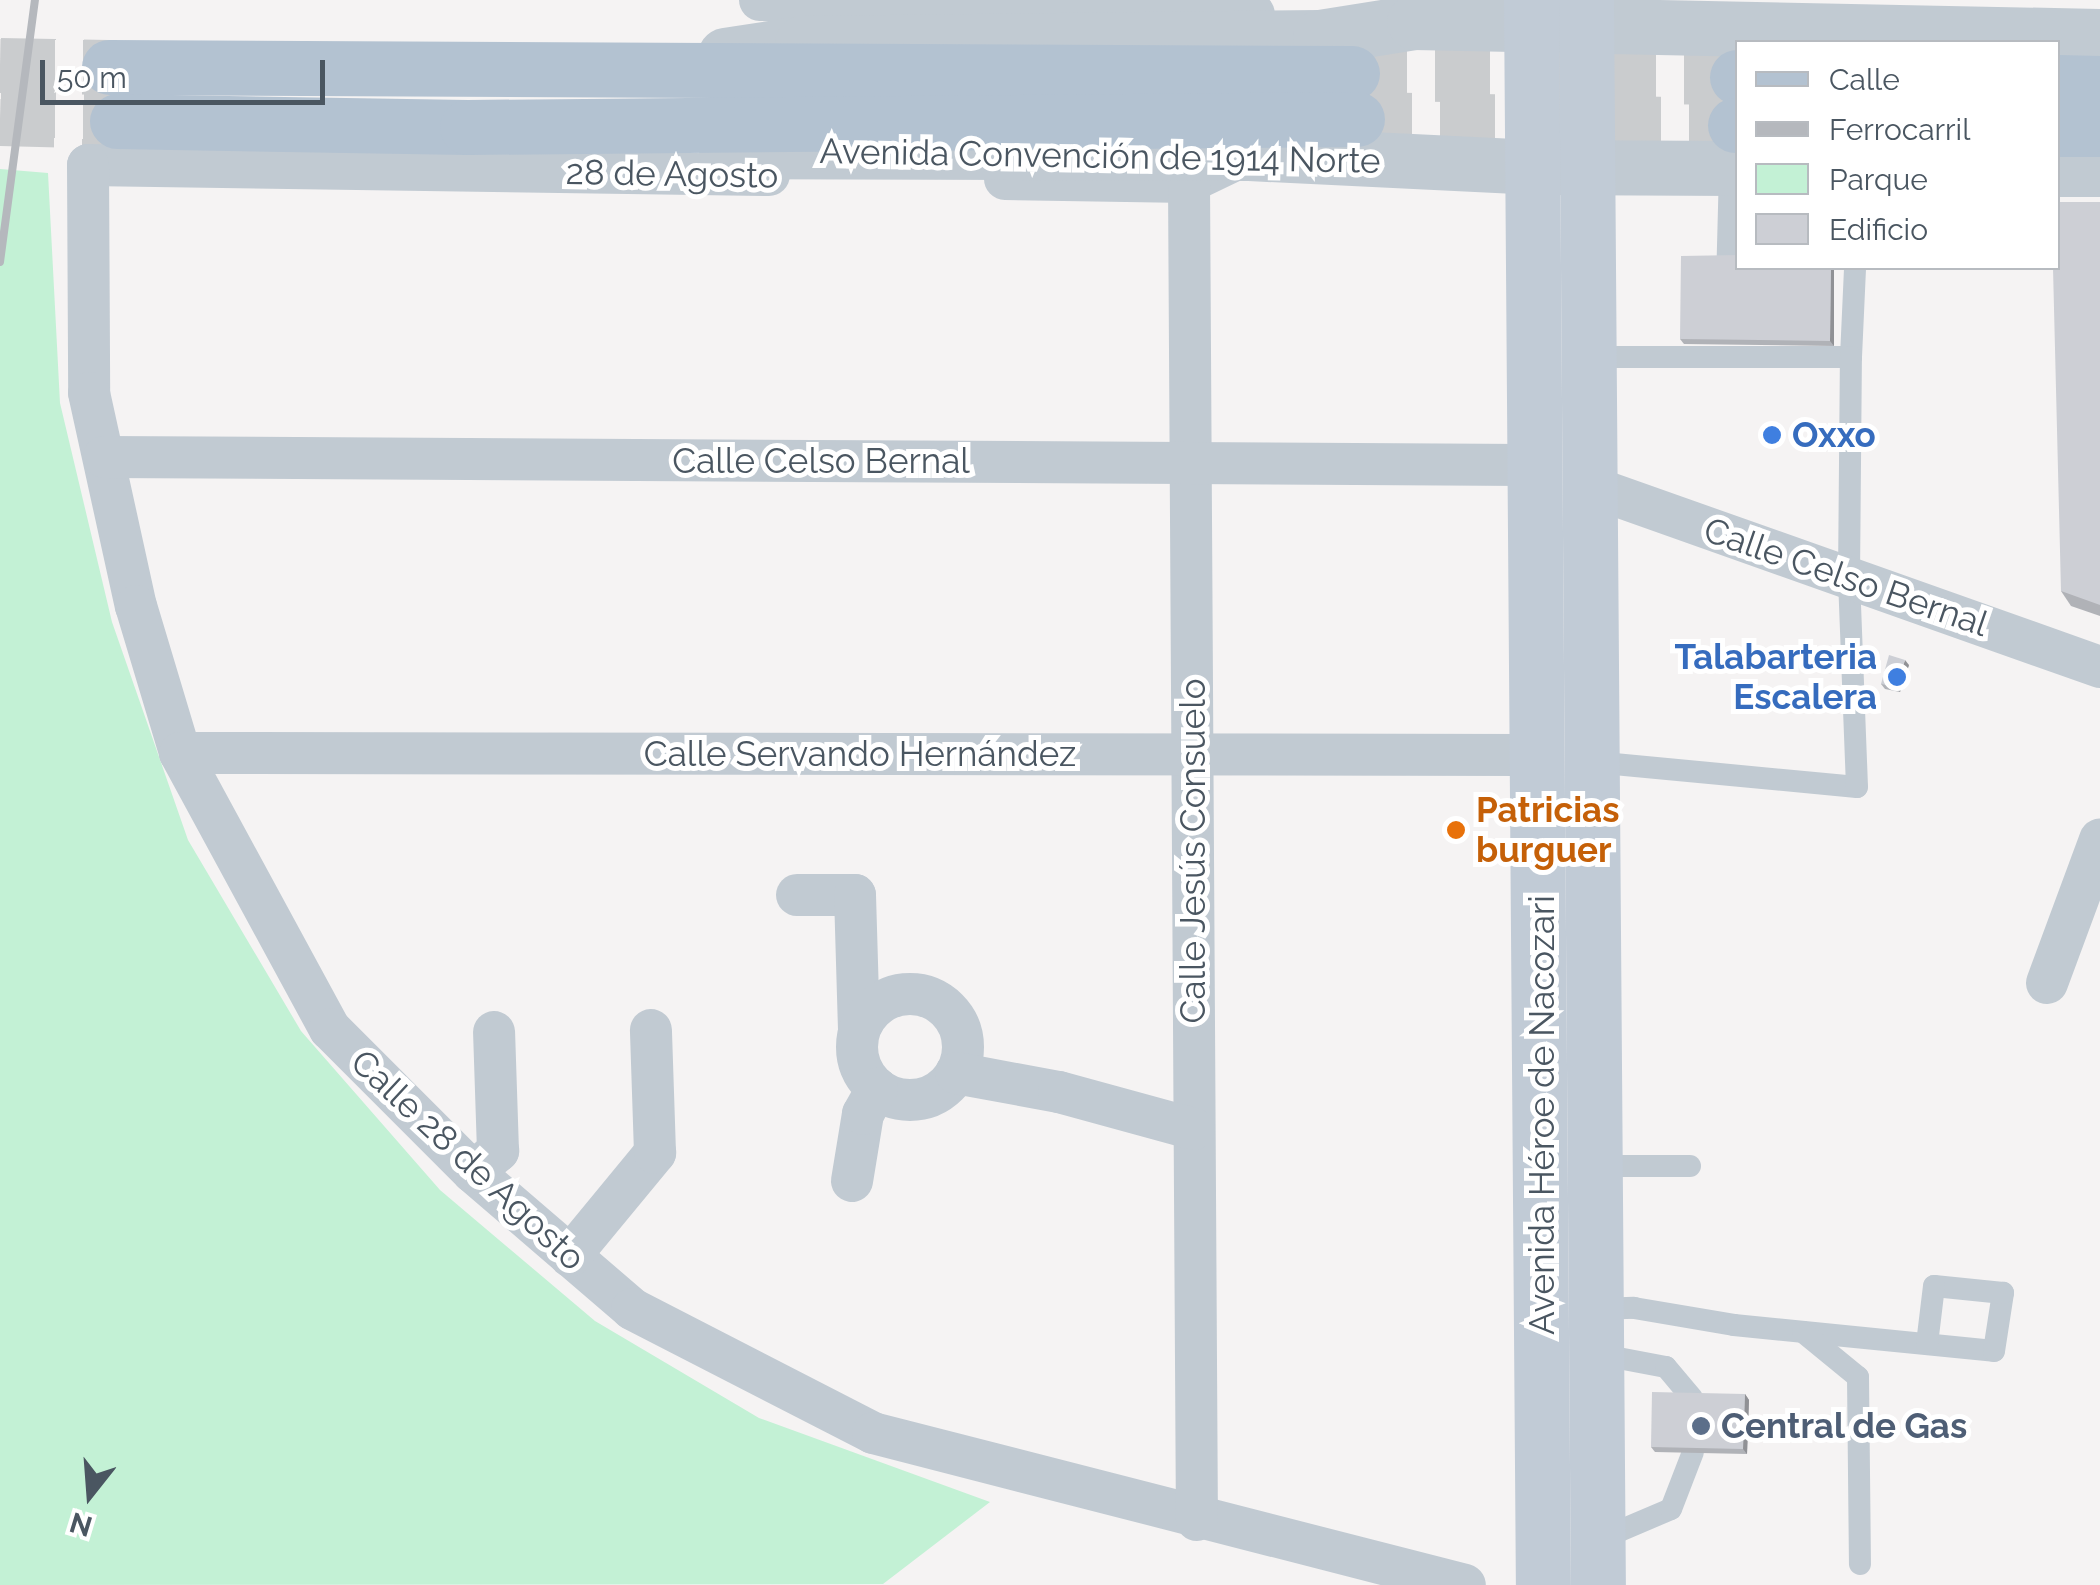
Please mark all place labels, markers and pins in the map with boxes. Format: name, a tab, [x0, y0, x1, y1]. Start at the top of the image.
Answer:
place label: Oxxo	[1792, 414, 1876, 456]
marker: Oxxo	[1761, 424, 1783, 446]
place label: Talabarteria Escalera	[1675, 636, 1877, 718]
marker: Talabarteria Escalera	[1886, 666, 1908, 688]
place label: Patricias burguer	[1476, 789, 1619, 871]
marker: Patricias burguer	[1445, 819, 1467, 841]
place label: Central de Gas	[1721, 1405, 1968, 1447]
marker: Central de Gas	[1690, 1415, 1712, 1437]

